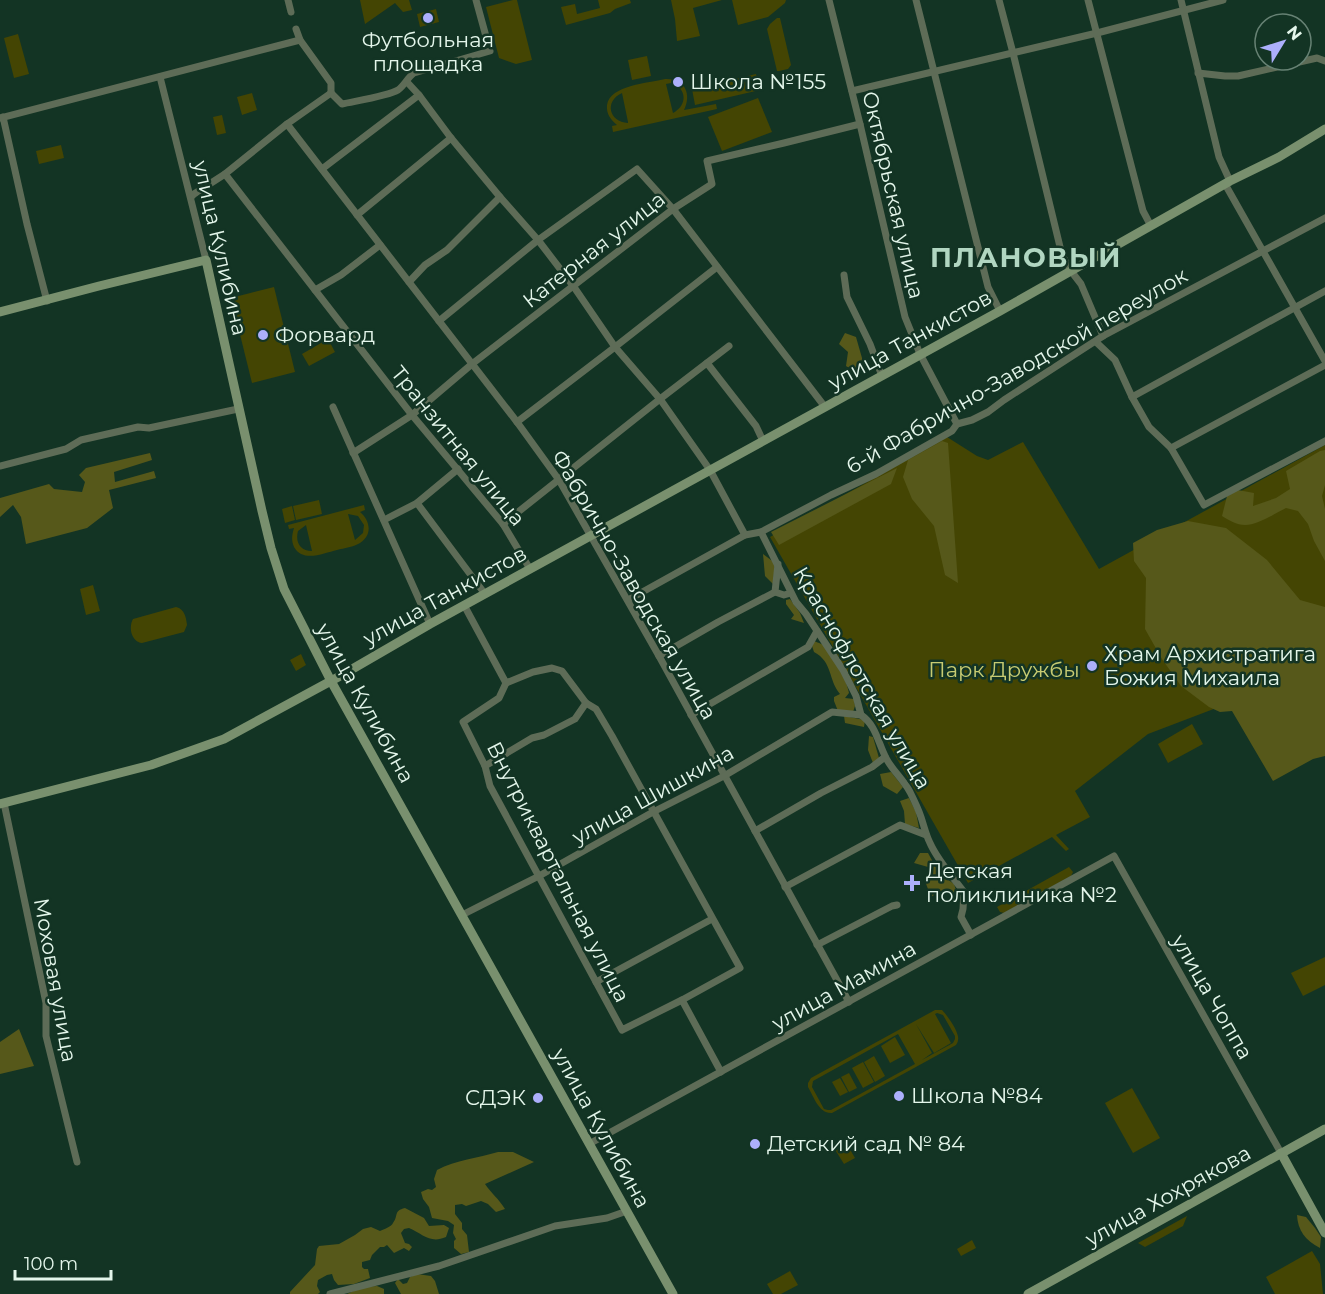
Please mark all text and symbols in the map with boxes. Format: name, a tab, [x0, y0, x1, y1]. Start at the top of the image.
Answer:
marker: Футбольная площадка	[421, 11, 435, 25]
north arrow	[1253, 12, 1313, 72]
text: N	[1283, 22, 1306, 44]
place label: Футбольная площадка	[362, 27, 494, 76]
place label: Школа №155	[690, 69, 826, 94]
marker: Школа №155	[671, 75, 685, 89]
street label: Октябрьская улица	[857, 89, 930, 301]
street label: улица Кулибина	[188, 157, 253, 338]
street label: Катерная улица	[518, 186, 670, 313]
district label: ПЛАНОВЫЙ	[930, 241, 1122, 274]
street label: 6-й Фабрично-Заводской переулок	[842, 262, 1192, 479]
street label: улица Танкистов	[823, 284, 996, 395]
place label: Форвард	[275, 322, 375, 347]
marker: Форвард	[256, 328, 270, 342]
street label: Транзитная улица	[386, 361, 531, 531]
street label: Фабрично-Заводская улица	[547, 446, 722, 724]
street label: улица Танкистов	[358, 540, 531, 651]
street label: Краснофлотская улица	[789, 562, 936, 793]
street label: улица Кулибина	[311, 618, 420, 787]
place label: Храм Архистратига Божия Михаила	[1104, 641, 1316, 690]
park label: Парк Дружбы	[928, 657, 1080, 682]
marker: Храм Архистратига Божия Михаила	[1085, 659, 1099, 673]
street label: Внутриквартальная улица	[482, 737, 635, 1006]
street label: улица Шишкина	[567, 740, 738, 850]
place label: Детская поликлиника №2	[926, 858, 1117, 907]
marker: Детская поликлиника №2	[903, 874, 921, 892]
street label: Моховая улица	[29, 896, 82, 1064]
street label: улица Чоппа	[1166, 929, 1258, 1064]
street label: улица Мамина	[766, 936, 920, 1036]
street label: улица Кулибина	[547, 1043, 656, 1212]
place label: Школа №84	[911, 1083, 1043, 1108]
place label: СДЭК	[465, 1085, 526, 1110]
marker: Школа №84	[892, 1089, 906, 1103]
marker: СДЭК	[531, 1091, 545, 1105]
place label: Детский сад № 84	[767, 1131, 965, 1156]
marker: Детский сад № 84	[748, 1137, 762, 1151]
street label: улица Хохрякова	[1080, 1140, 1255, 1252]
scale bar	[15, 1243, 111, 1281]
text: 100 m	[24, 1253, 78, 1275]

